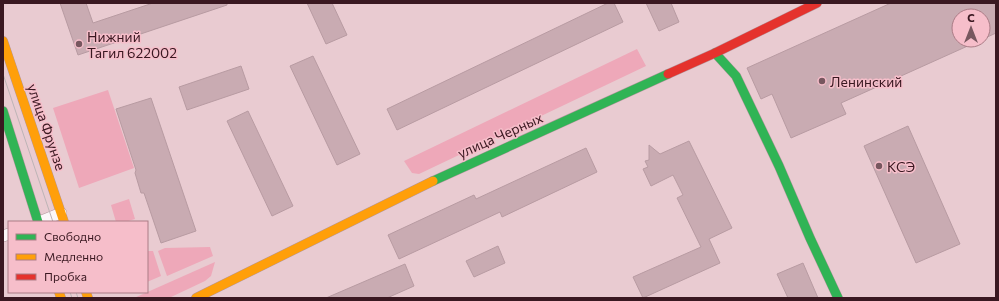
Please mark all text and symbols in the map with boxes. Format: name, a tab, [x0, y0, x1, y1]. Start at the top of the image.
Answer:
north arrow	[951, 8, 991, 48]
text: С	[967, 11, 975, 24]
place label: Нижний Тагил 622002	[87, 28, 177, 61]
marker: Нижний Тагил 622002	[74, 39, 84, 49]
place label: Ленинский	[830, 73, 902, 90]
marker: Ленинский	[817, 76, 827, 86]
street label: улица Фрунзе	[24, 82, 70, 172]
street label: улица Черных	[455, 108, 546, 161]
place label: КСЭ	[887, 158, 915, 175]
marker: КСЭ	[874, 161, 884, 171]
legend	[8, 221, 148, 293]
text: Свободно	[44, 229, 101, 243]
text: Медленно	[44, 249, 103, 263]
text: Пробка	[44, 269, 87, 283]

